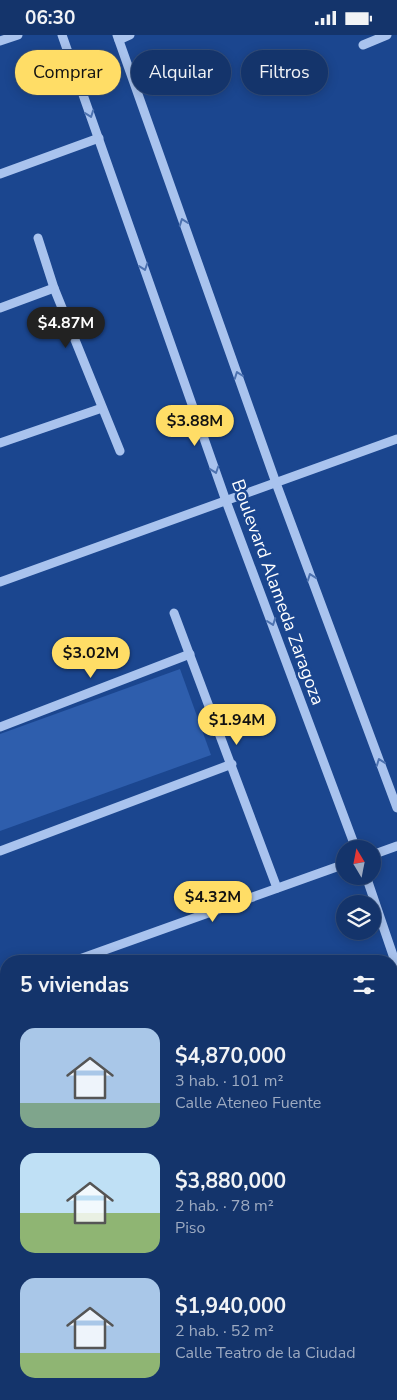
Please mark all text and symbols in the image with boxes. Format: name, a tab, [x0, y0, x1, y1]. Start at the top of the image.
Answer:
text: 06:30	[25, 5, 75, 31]
chip: Comprar	[15, 50, 121, 95]
chip: Alquilar	[131, 50, 231, 95]
chip: Filtros	[241, 50, 328, 95]
one-way arrow	[84, 109, 94, 118]
one-way arrow	[179, 218, 189, 226]
one-way arrow	[138, 262, 148, 271]
pin: $4.87M	[25, 307, 107, 349]
text: $4.87M	[38, 312, 94, 334]
one-way arrow	[234, 371, 244, 380]
pin: $3.88M	[154, 405, 236, 447]
text: $3.88M	[167, 410, 223, 432]
one-way arrow	[210, 465, 220, 474]
street label: Boulevard Alameda Zaragoza	[226, 476, 330, 708]
one-way arrow	[307, 573, 317, 582]
one-way arrow	[266, 618, 276, 626]
pin: $3.02M	[50, 637, 132, 679]
text: $3.02M	[63, 642, 119, 664]
pin: $1.94M	[196, 703, 278, 746]
text: $1.94M	[209, 709, 265, 731]
one-way arrow	[376, 758, 386, 767]
north arrow	[336, 840, 381, 885]
map controls	[336, 840, 381, 940]
pin: $4.32M	[172, 881, 254, 923]
text: $4.32M	[185, 886, 241, 908]
button: layers	[336, 895, 381, 940]
text: 5 viviendas	[20, 971, 129, 999]
icon: filters	[350, 971, 378, 999]
text: $4,870,000	[175, 1042, 286, 1070]
icon: home	[60, 1048, 120, 1108]
text: 3 hab. · 101 m²	[175, 1070, 283, 1092]
text: Calle Ateneo Fuente	[175, 1092, 321, 1114]
text: $3,880,000	[175, 1167, 286, 1195]
icon: home	[60, 1173, 120, 1233]
text: 2 hab. · 78 m²	[175, 1195, 274, 1217]
text: Piso	[175, 1217, 205, 1239]
text: $1,940,000	[175, 1292, 286, 1320]
icon: home	[60, 1298, 120, 1358]
text: 2 hab. · 52 m²	[175, 1320, 274, 1342]
text: Calle Teatro de la Ciudad	[175, 1342, 356, 1364]

